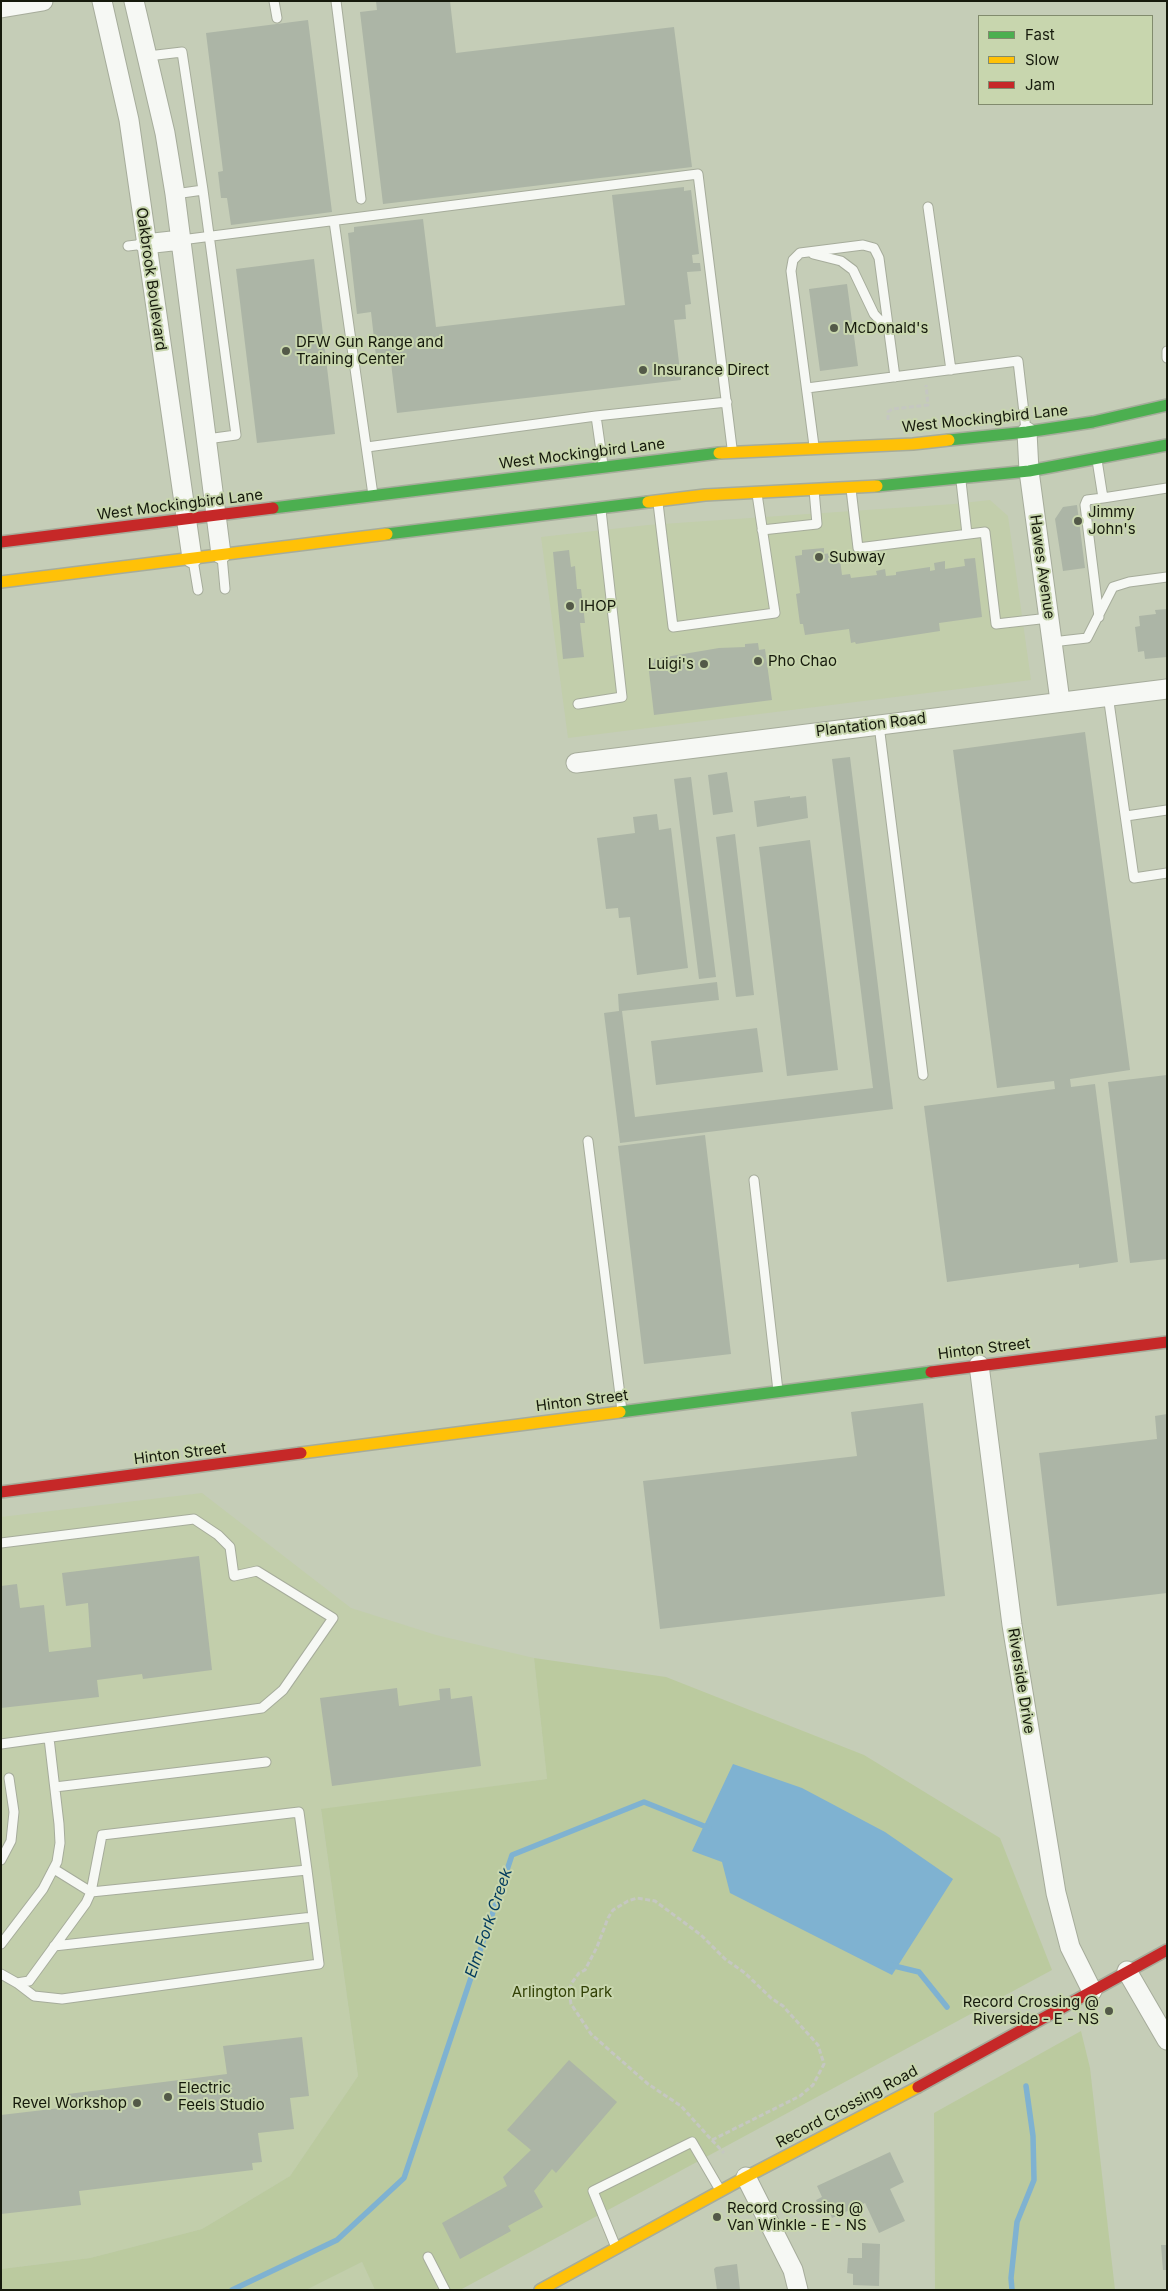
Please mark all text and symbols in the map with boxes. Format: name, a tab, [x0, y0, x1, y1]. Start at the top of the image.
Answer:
legend	[978, 15, 1153, 105]
text: Fast	[1025, 25, 1055, 44]
text: Slow	[1025, 50, 1059, 69]
text: Jam	[1025, 75, 1055, 94]
street label: Oakbrook Boulevard	[132, 206, 170, 352]
place label: McDonald's	[844, 319, 928, 337]
marker: McDonald's	[828, 322, 840, 334]
place label: DFW Gun Range and Training Center	[296, 333, 443, 368]
marker: DFW Gun Range and Training Center	[280, 345, 292, 357]
place label: Insurance Direct	[653, 361, 769, 379]
marker: Insurance Direct	[637, 364, 649, 376]
street label: West Mockingbird Lane	[901, 401, 1069, 437]
street label: West Mockingbird Lane	[498, 435, 666, 473]
street label: West Mockingbird Lane	[96, 486, 264, 524]
place label: Jimmy John's	[1088, 503, 1136, 538]
street label: Hawes Avenue	[1026, 514, 1058, 620]
marker: Jimmy John's	[1072, 515, 1084, 527]
place label: Subway	[829, 548, 885, 566]
marker: Subway	[813, 551, 825, 563]
place label: IHOP	[580, 597, 616, 615]
marker: IHOP	[564, 600, 576, 612]
place label: Pho Chao	[768, 652, 837, 670]
place label: Luigi's	[648, 655, 694, 673]
marker: Pho Chao	[752, 655, 764, 667]
marker: Luigi's	[698, 658, 710, 670]
street label: Plantation Road	[815, 709, 927, 741]
street label: Hinton Street	[937, 1334, 1031, 1364]
street label: Hinton Street	[535, 1386, 629, 1416]
street label: Hinton Street	[133, 1439, 227, 1469]
street label: Riverside Drive	[1004, 1627, 1038, 1735]
water label: Elm Fork Creek	[461, 1866, 517, 1980]
park label: Arlington Park	[512, 1983, 612, 2001]
place label: Record Crossing @ Riverside - E - NS	[963, 1993, 1099, 2028]
marker: Record Crossing @ Riverside - E - NS	[1103, 2005, 1115, 2017]
street label: Record Crossing Road	[773, 2062, 921, 2152]
place label: Electric Feels Studio	[178, 2079, 265, 2114]
marker: Electric Feels Studio	[162, 2091, 174, 2103]
place label: Revel Workshop	[12, 2094, 127, 2112]
marker: Revel Workshop	[131, 2097, 143, 2109]
place label: Record Crossing @ Van Winkle - E - NS	[727, 2199, 867, 2234]
marker: Record Crossing @ Van Winkle - E - NS	[711, 2211, 723, 2223]

